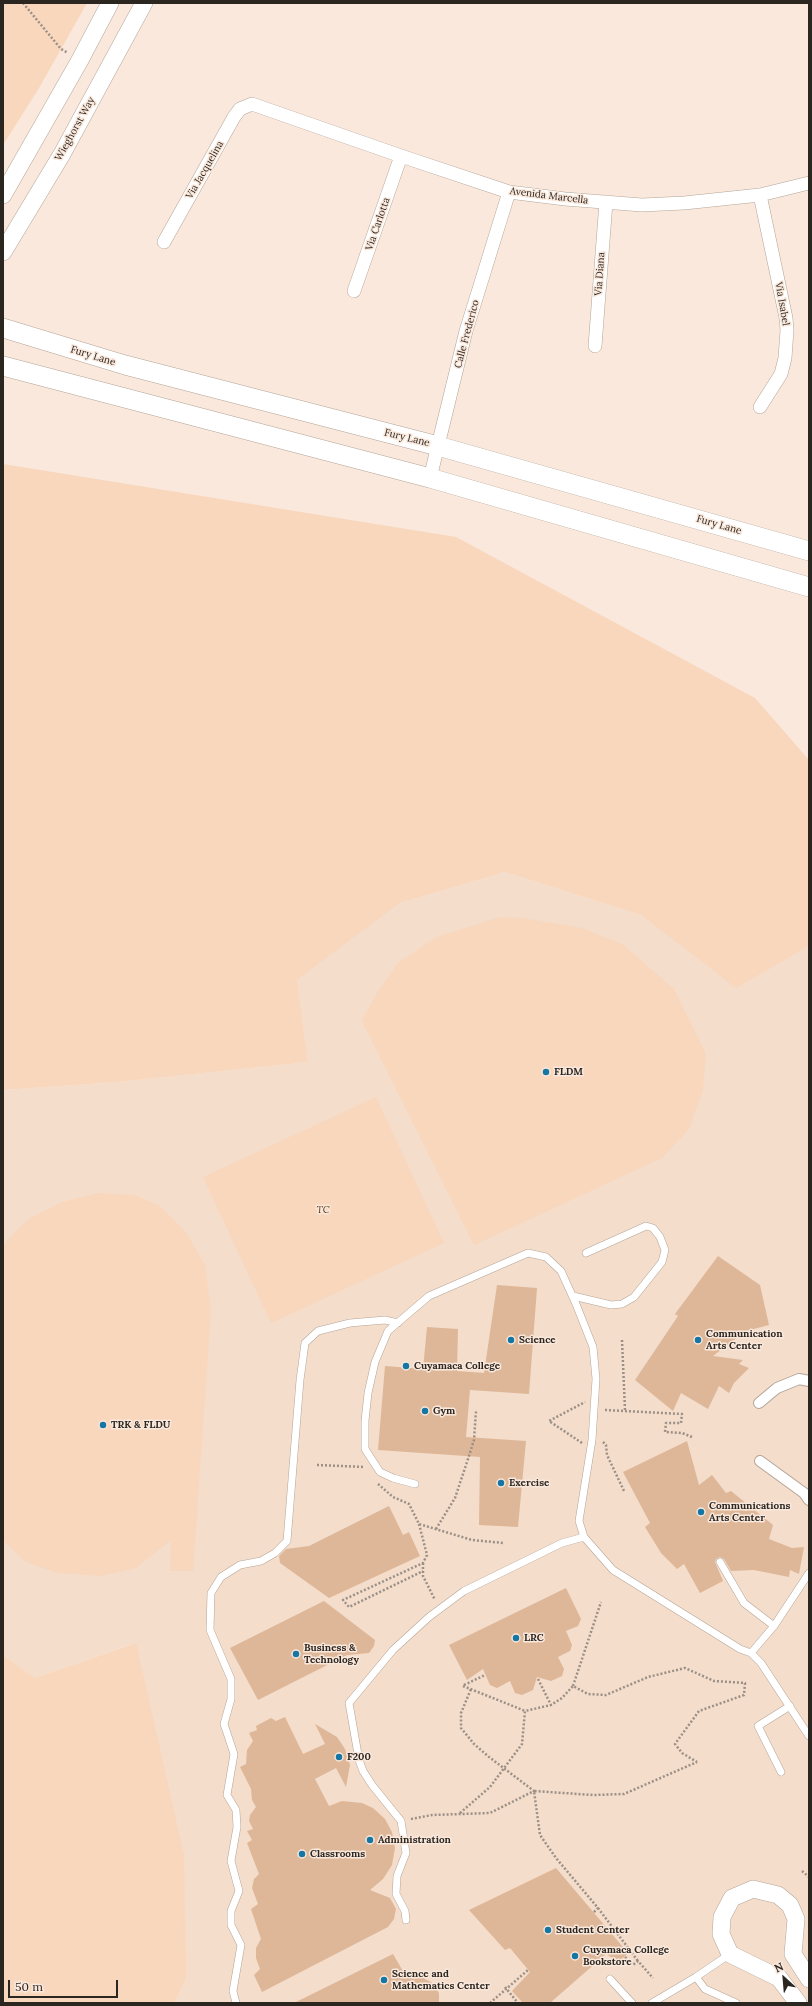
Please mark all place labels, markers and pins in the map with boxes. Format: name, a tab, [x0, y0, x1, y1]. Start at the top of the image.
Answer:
place label: FLDM	[554, 1066, 583, 1078]
marker: FLDM	[541, 1067, 551, 1077]
place label: Communication Arts Center	[706, 1328, 783, 1352]
place label: Science	[519, 1334, 556, 1346]
marker: Science	[506, 1335, 516, 1345]
marker: Communication Arts Center	[693, 1335, 703, 1345]
place label: Cuyamaca College	[414, 1360, 500, 1372]
marker: Cuyamaca College	[401, 1361, 411, 1371]
place label: Gym	[433, 1405, 455, 1417]
marker: Gym	[420, 1406, 430, 1416]
place label: TRK & FLDU	[111, 1419, 170, 1431]
marker: TRK & FLDU	[98, 1420, 108, 1430]
place label: Exercise	[509, 1477, 549, 1489]
marker: Exercise	[496, 1478, 506, 1488]
place label: Communications Arts Center	[709, 1500, 790, 1524]
marker: Communications Arts Center	[696, 1507, 706, 1517]
place label: LRC	[524, 1632, 544, 1644]
marker: LRC	[511, 1633, 521, 1643]
place label: Business & Technology	[304, 1642, 359, 1666]
marker: Business & Technology	[291, 1649, 301, 1659]
place label: F200	[347, 1751, 371, 1763]
marker: F200	[334, 1752, 344, 1762]
place label: Administration	[378, 1834, 451, 1846]
marker: Administration	[365, 1835, 375, 1845]
place label: Classrooms	[310, 1848, 365, 1860]
marker: Classrooms	[297, 1849, 307, 1859]
place label: Student Center	[556, 1924, 630, 1936]
marker: Student Center	[543, 1925, 553, 1935]
place label: Cuyamaca College Bookstore	[583, 1944, 669, 1968]
marker: Cuyamaca College Bookstore	[570, 1951, 580, 1961]
place label: Science and Mathematics Center	[392, 1968, 490, 1992]
marker: Science and Mathematics Center	[379, 1975, 389, 1985]

